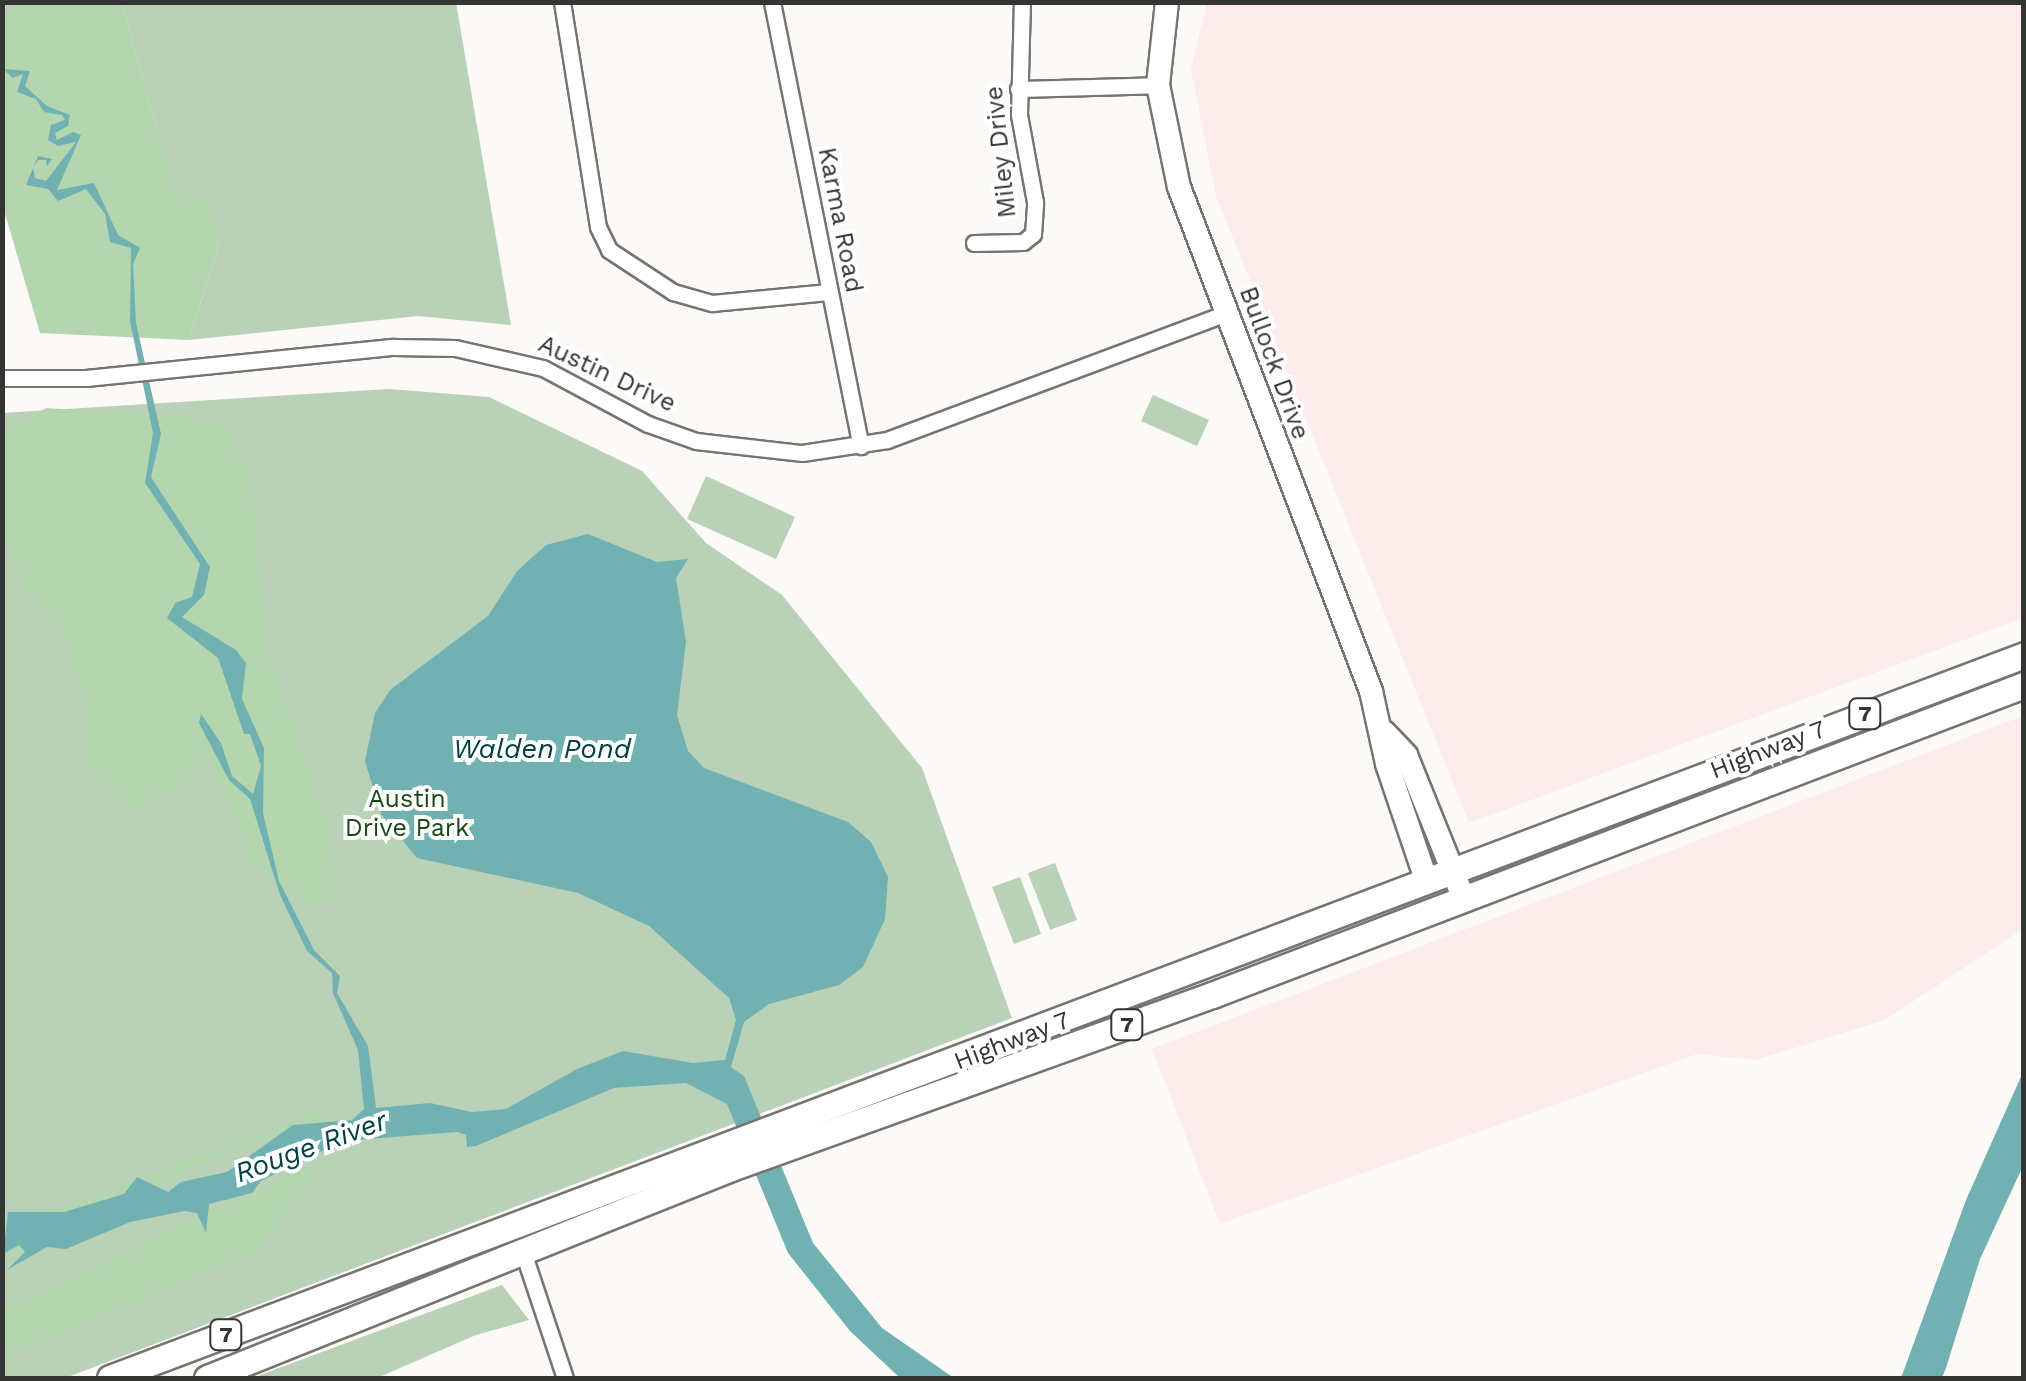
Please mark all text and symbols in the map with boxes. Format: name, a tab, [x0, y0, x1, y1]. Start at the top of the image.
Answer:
street label: Miley Drive	[979, 84, 1023, 220]
street label: Karma Road	[811, 145, 869, 295]
street label: Bullock Drive	[1232, 282, 1316, 444]
street label: Austin Drive	[534, 329, 680, 419]
road number: 7	[1848, 697, 1882, 731]
street label: Highway 7	[1705, 714, 1831, 786]
water label: Walden Pond	[453, 732, 631, 766]
park label: Austin Drive Park	[345, 785, 469, 844]
street label: Highway 7	[949, 1005, 1075, 1077]
road number: 7	[1110, 1008, 1144, 1042]
water label: Rouge River	[230, 1104, 392, 1190]
road number: 7	[208, 1318, 244, 1352]

